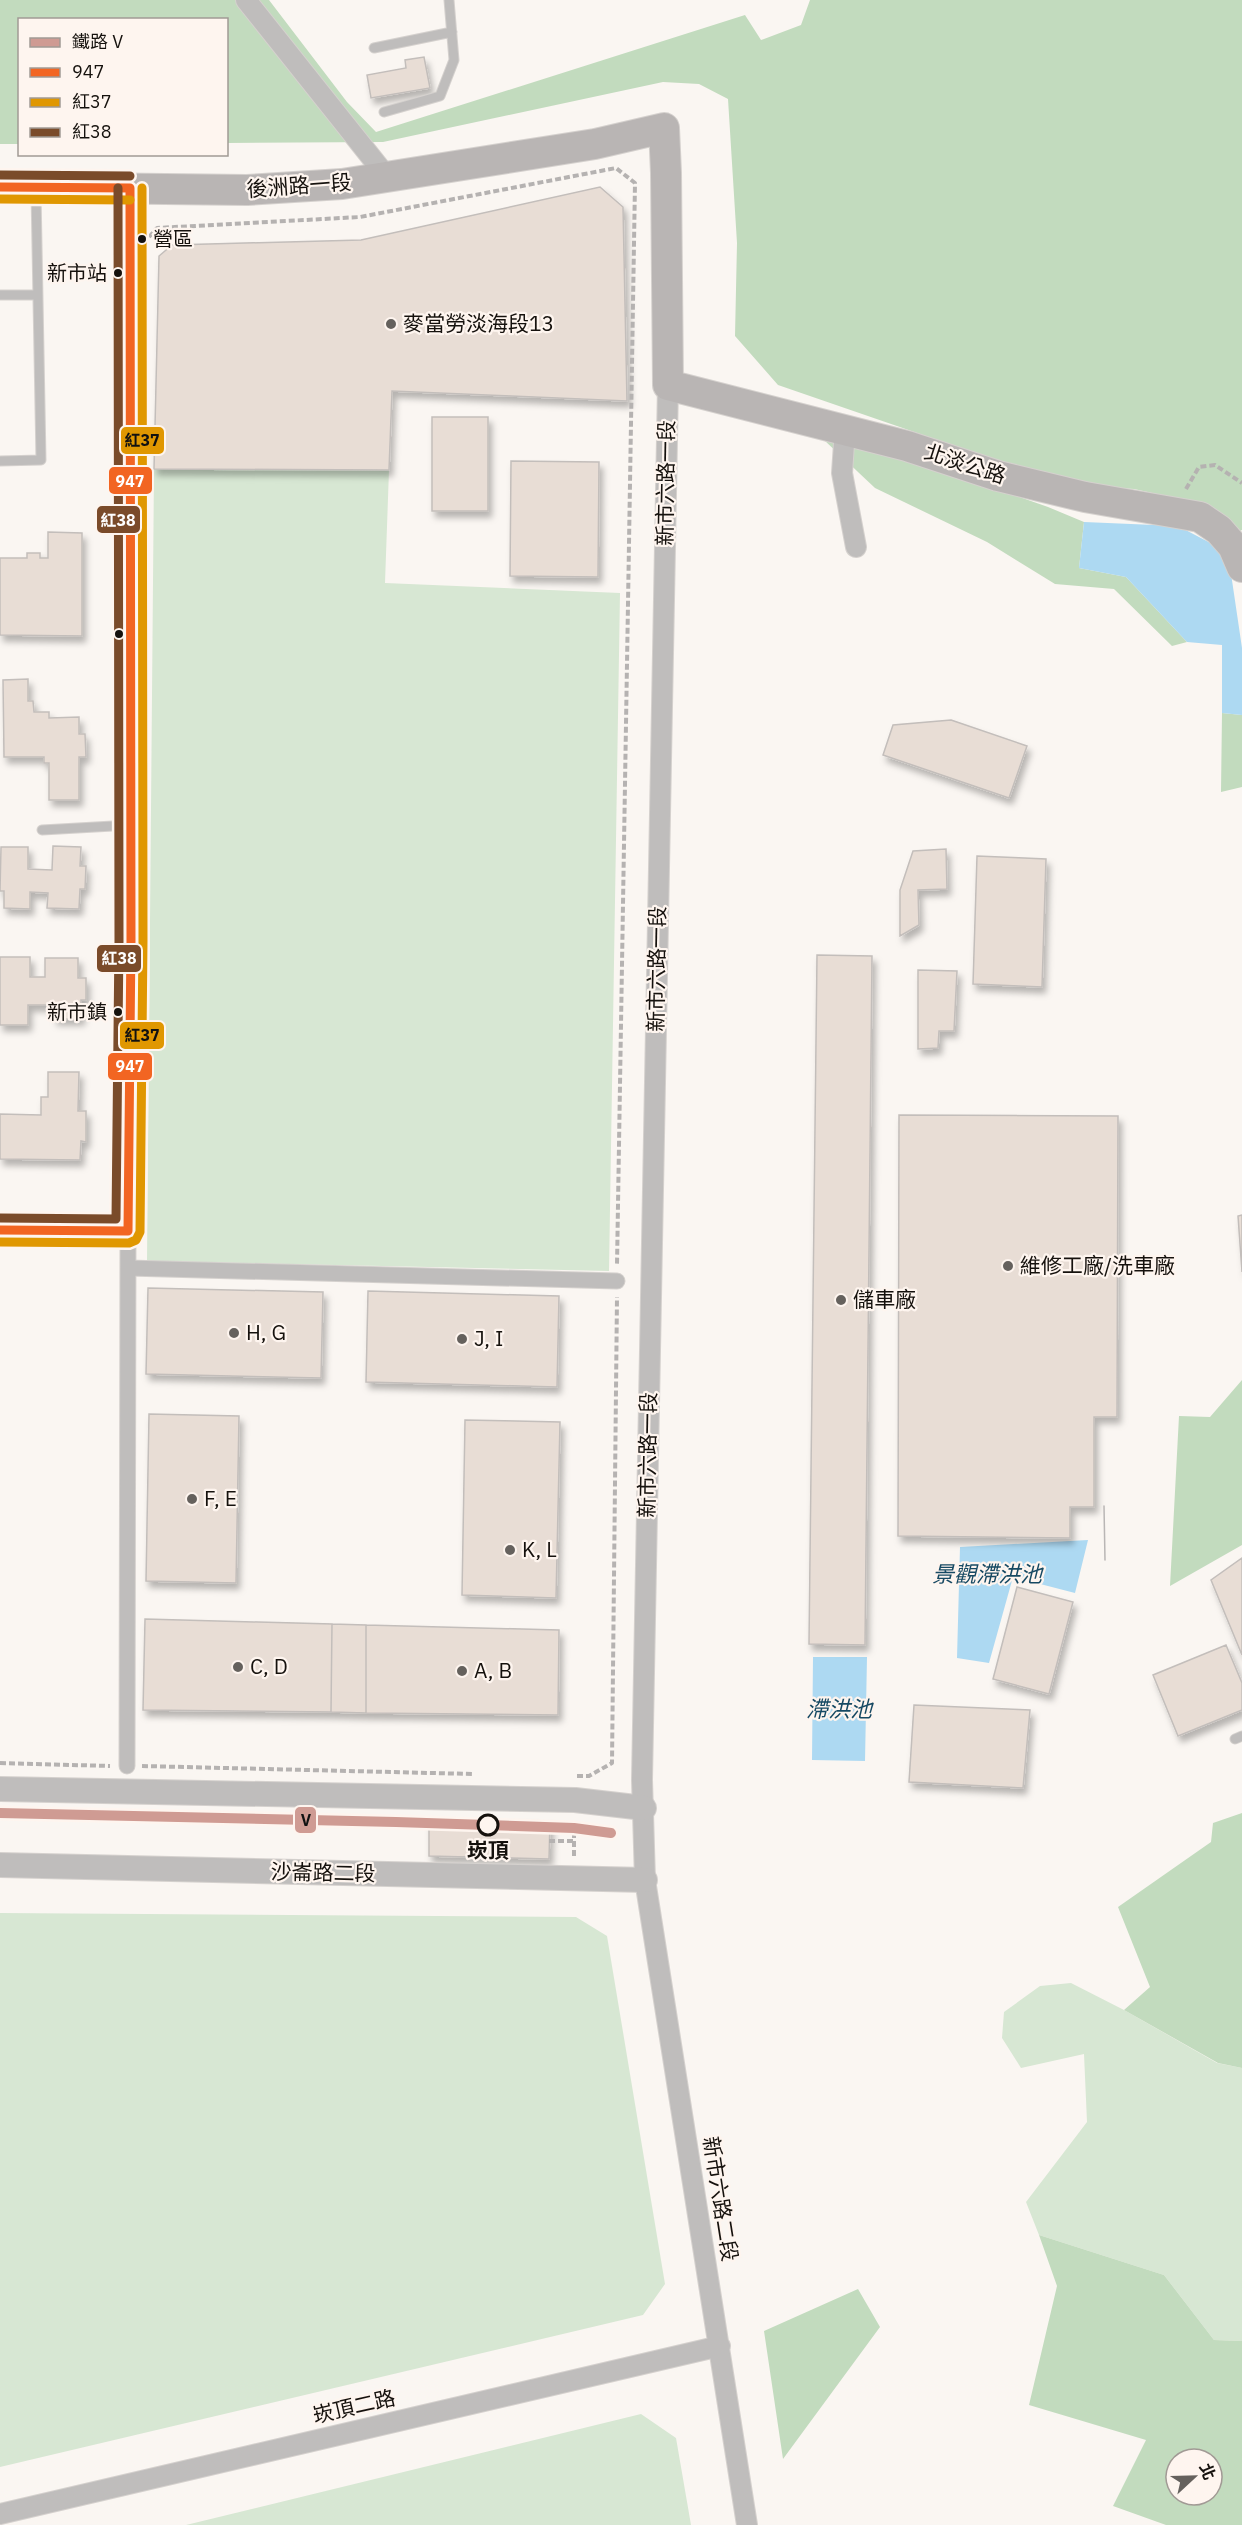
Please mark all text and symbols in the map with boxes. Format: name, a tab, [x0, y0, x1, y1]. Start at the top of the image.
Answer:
legend	[18, 18, 228, 156]
text: 鐵路 V	[72, 30, 123, 53]
text: 947	[72, 60, 104, 83]
text: 紅37	[72, 90, 112, 113]
text: 紅38	[72, 120, 112, 143]
street label: 後洲路一段	[246, 167, 352, 203]
place label: 營區	[153, 225, 193, 252]
marker: 營區	[136, 233, 148, 245]
place label: 新市站	[47, 259, 107, 286]
marker: 新市站	[112, 267, 124, 279]
place label: 麥當勞淡海段13	[403, 309, 554, 337]
marker: 麥當勞淡海段13	[384, 317, 398, 331]
street label: 新市六路一段	[650, 420, 680, 546]
line badge: 紅37	[120, 426, 165, 455]
text: 紅37	[124, 430, 160, 450]
street label: 北淡公路	[921, 437, 1010, 489]
line badge: 947	[108, 466, 153, 495]
text: 947	[116, 471, 144, 491]
line badge: 紅38	[96, 505, 141, 534]
text: 紅38	[100, 510, 136, 530]
unlabelled marker	[113, 628, 125, 640]
street label: 新市六路一段	[641, 906, 671, 1032]
line badge: 紅38	[96, 944, 142, 973]
text: 紅38	[101, 948, 137, 968]
place label: 新市鎮	[47, 998, 107, 1025]
marker: 新市鎮	[112, 1006, 124, 1018]
line badge: 紅37	[119, 1021, 165, 1050]
text: 紅37	[124, 1025, 160, 1045]
line badge: 947	[107, 1052, 153, 1081]
text: 947	[116, 1056, 144, 1076]
place label: 維修工廠/洗車廠	[1020, 1251, 1175, 1279]
marker: 維修工廠/洗車廠	[1001, 1259, 1015, 1273]
place label: 儲車廠	[853, 1285, 916, 1313]
marker: 儲車廠	[834, 1293, 848, 1307]
place label: H, G	[246, 1318, 286, 1346]
place label: J, I	[474, 1324, 503, 1352]
marker: H, G	[227, 1326, 241, 1340]
marker: J, I	[455, 1332, 469, 1346]
street label: 新市六路一段	[632, 1392, 662, 1518]
place label: F, E	[204, 1484, 237, 1512]
marker: F, E	[185, 1492, 199, 1506]
place label: K, L	[522, 1535, 557, 1563]
marker: K, L	[503, 1543, 517, 1557]
water label: 景觀滯洪池	[932, 1559, 1044, 1588]
place label: C, D	[250, 1652, 288, 1680]
place label: A, B	[474, 1656, 512, 1684]
marker: C, D	[231, 1660, 245, 1674]
marker: A, B	[455, 1664, 469, 1678]
water label: 滯洪池	[806, 1694, 874, 1723]
line badge: V	[294, 1806, 317, 1834]
text: V	[301, 1810, 312, 1830]
marker: 崁頂	[477, 1814, 499, 1836]
place label: 崁頂	[467, 1836, 509, 1864]
street label: 沙崙路二段	[270, 1857, 376, 1887]
street label: 新市六路二段	[697, 2134, 745, 2263]
street label: 崁頂二路	[310, 2383, 398, 2429]
north arrow	[1164, 2447, 1224, 2507]
text: 北	[1196, 2460, 1220, 2483]

